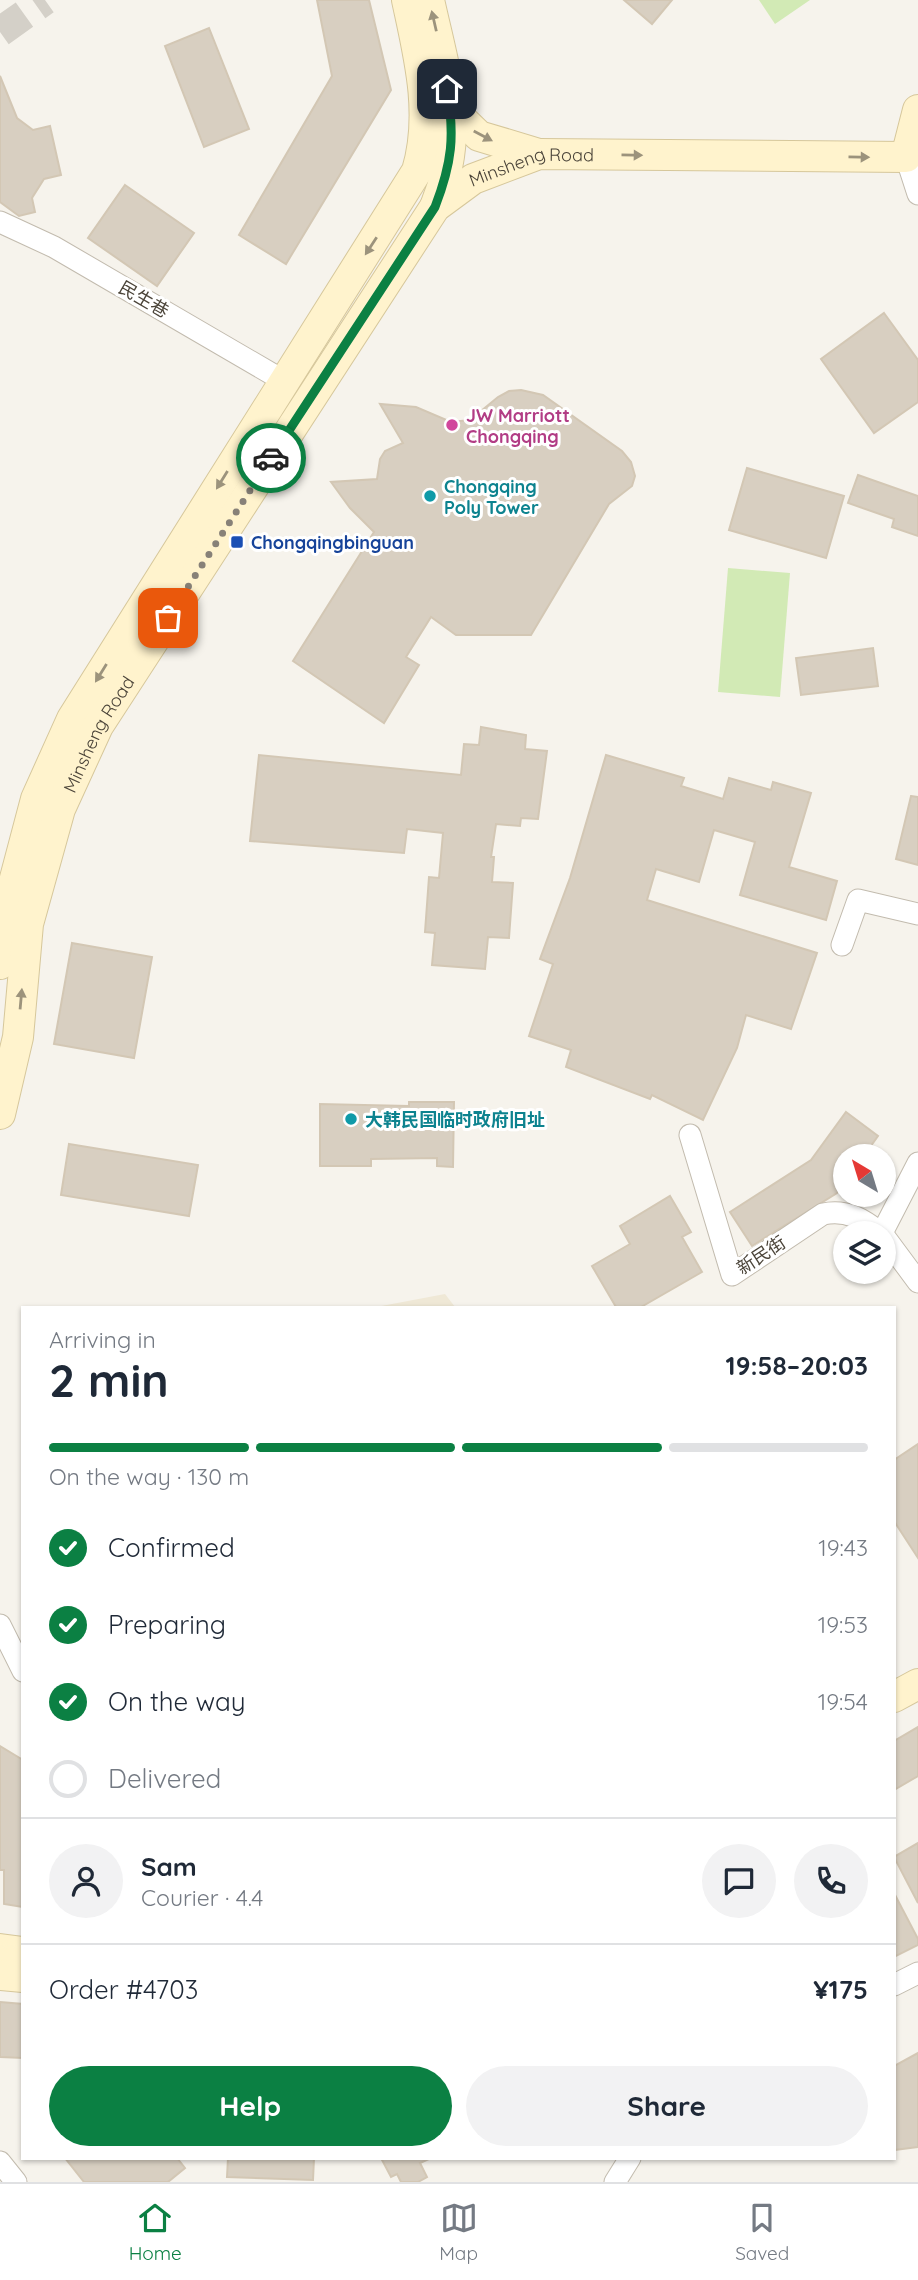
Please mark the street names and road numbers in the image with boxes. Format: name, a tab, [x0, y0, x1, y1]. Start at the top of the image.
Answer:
street label: Minsheng Road	[465, 141, 594, 191]
street label: 民生巷	[115, 276, 173, 322]
street label: Minsheng Road	[58, 672, 139, 796]
street label: 新民街	[732, 1231, 790, 1279]

